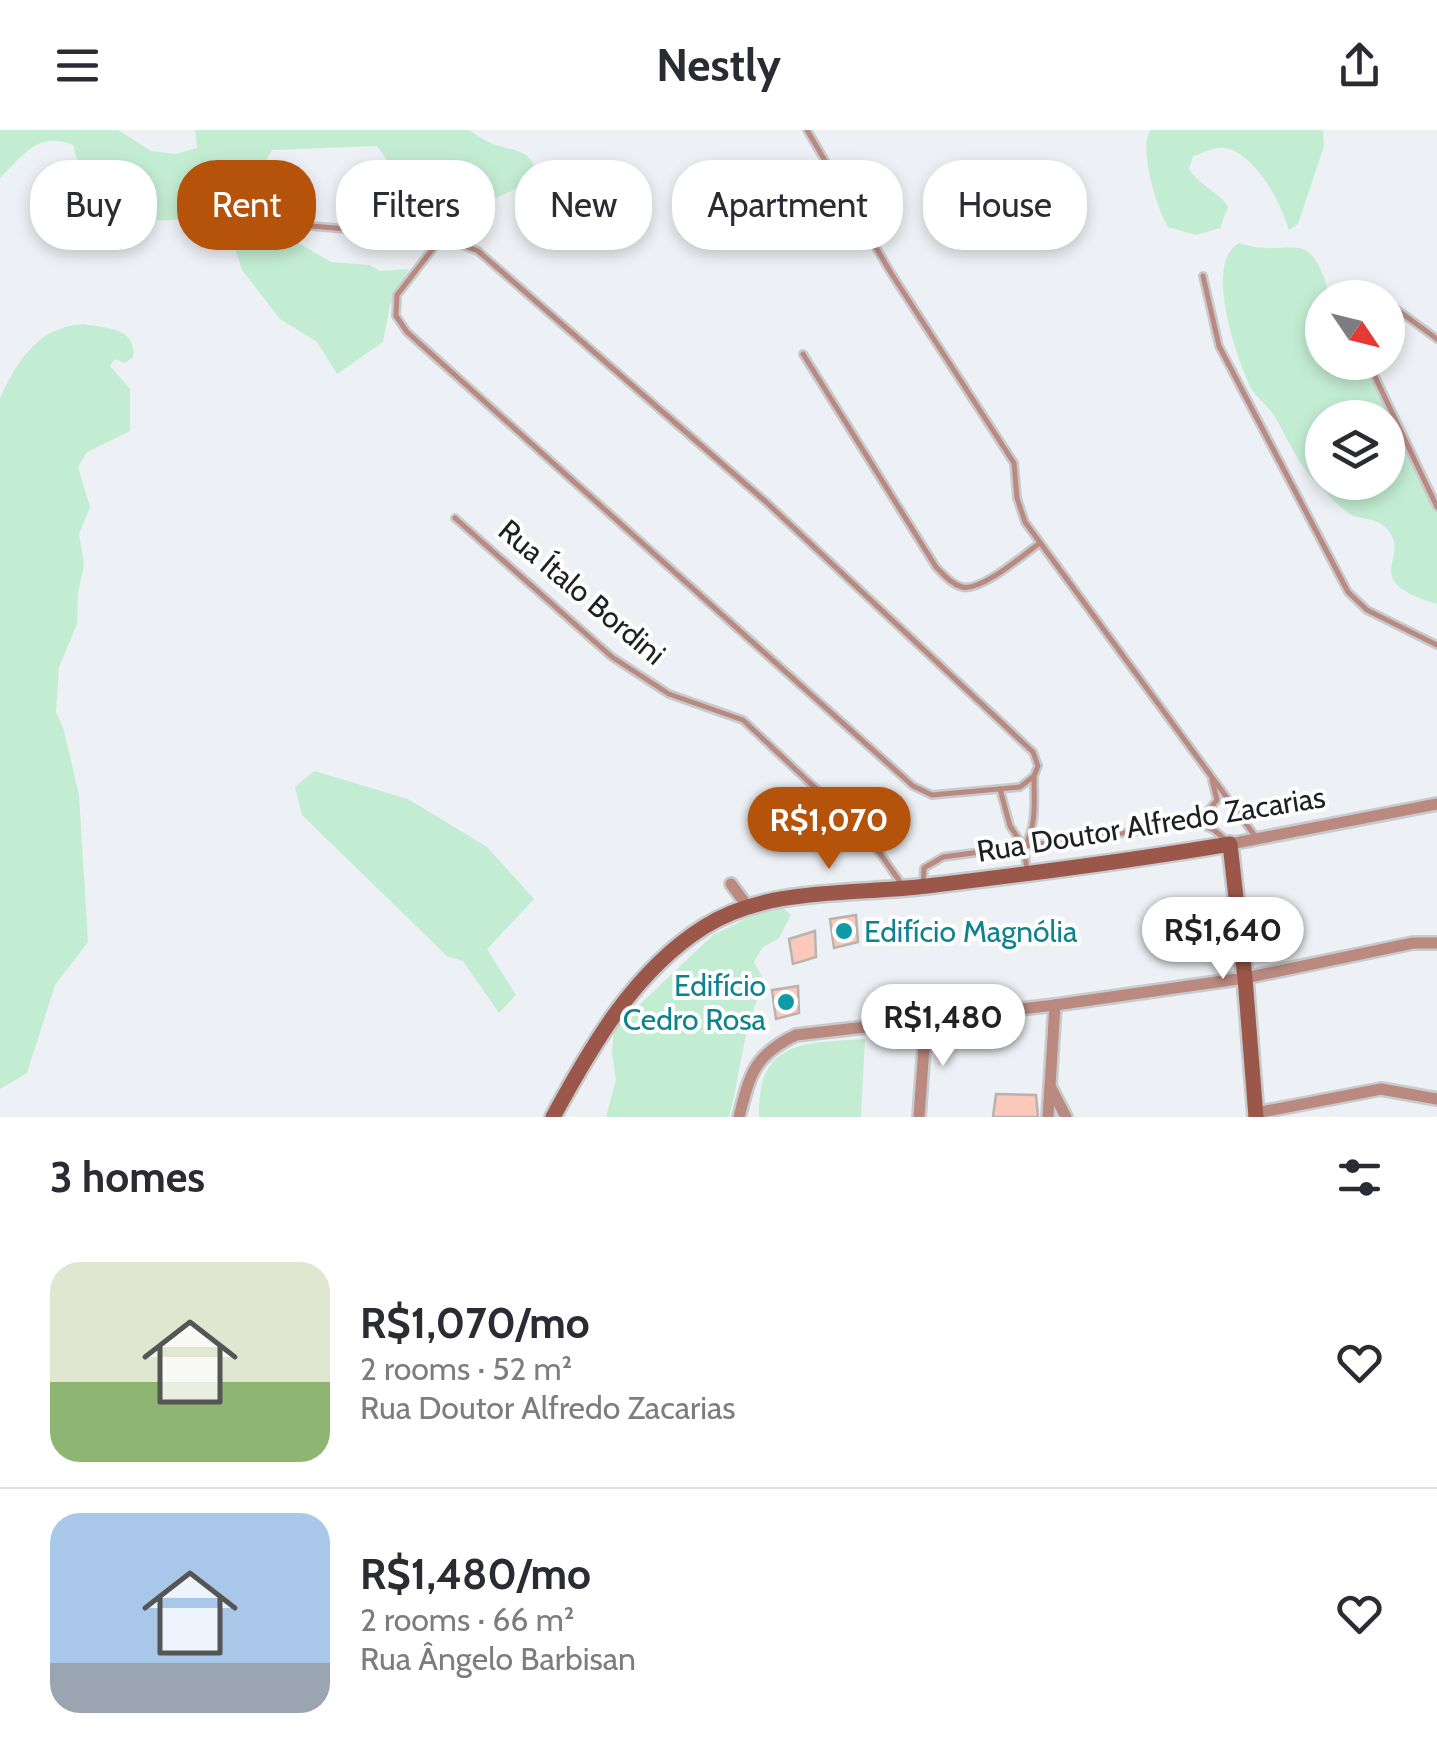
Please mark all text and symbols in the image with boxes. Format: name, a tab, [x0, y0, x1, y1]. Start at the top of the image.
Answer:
icon: menu	[50, 38, 105, 93]
text: Nestly	[656, 38, 781, 92]
icon: share	[1332, 38, 1387, 93]
chip: Buy	[30, 160, 157, 250]
chip: Rent	[177, 160, 316, 250]
chip: Filters	[336, 160, 495, 250]
chip: New	[515, 160, 652, 250]
chip: Apartment	[672, 160, 903, 250]
chip: House	[923, 160, 1087, 250]
north arrow	[1305, 280, 1405, 380]
map controls	[1305, 280, 1405, 500]
button: layers	[1305, 400, 1405, 500]
street label: Rua Ítalo Bordini	[491, 512, 673, 672]
street label: Rua Doutor Alfredo Zacarias	[974, 778, 1328, 870]
pin: R$1,070	[737, 787, 921, 872]
text: R$1,070	[770, 800, 888, 839]
pin: R$1,640	[1131, 897, 1315, 982]
text: R$1,640	[1164, 910, 1282, 949]
place label: Edifício Magnólia	[864, 913, 1078, 950]
marker: Edifício Magnólia	[833, 920, 855, 942]
place label: Edifício Cedro Rosa	[623, 967, 767, 1038]
pin: R$1,480	[851, 984, 1035, 1069]
marker: Edifício Cedro Rosa	[775, 991, 797, 1013]
text: R$1,480	[883, 997, 1003, 1036]
icon: filters	[1332, 1150, 1387, 1205]
text: 3 homes	[50, 1151, 205, 1203]
text: R$1,070/mo	[360, 1297, 590, 1349]
icon: home	[130, 1302, 250, 1422]
icon: heart	[1332, 1335, 1387, 1390]
text: 2 rooms · 52 m²	[360, 1349, 572, 1388]
text: Rua Doutor Alfredo Zacarias	[360, 1388, 736, 1427]
text: R$1,480/mo	[360, 1548, 591, 1600]
icon: home	[130, 1553, 250, 1673]
icon: heart	[1332, 1586, 1387, 1641]
text: 2 rooms · 66 m²	[360, 1600, 574, 1639]
text: Rua Ângelo Barbisan	[360, 1639, 636, 1678]

